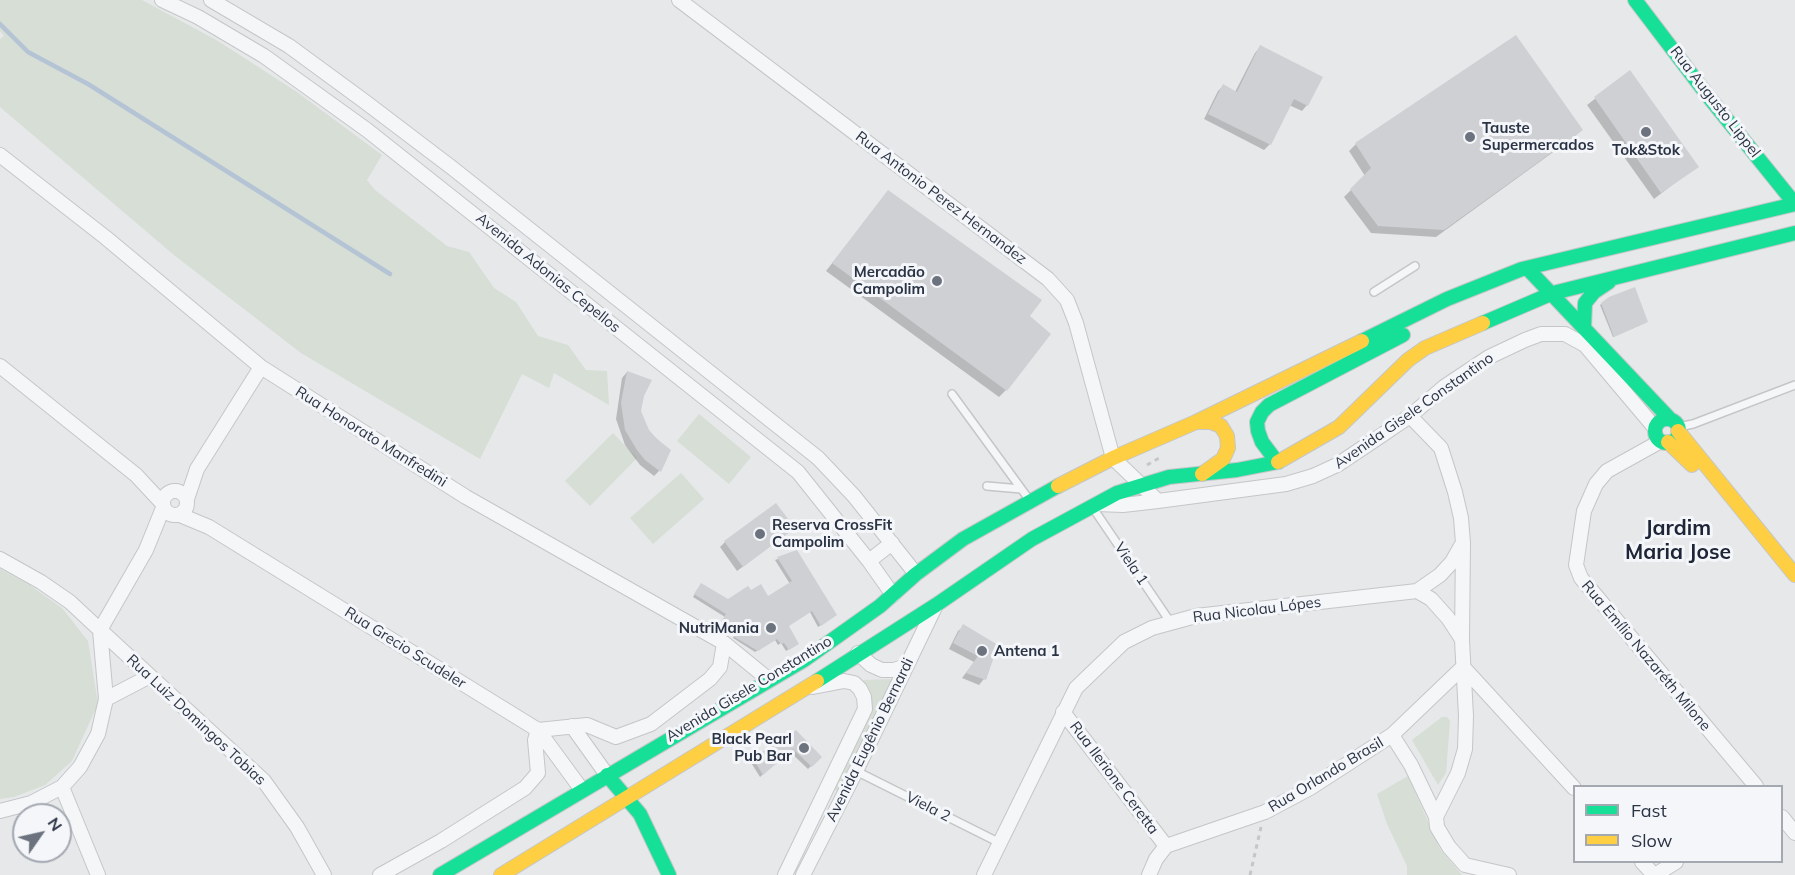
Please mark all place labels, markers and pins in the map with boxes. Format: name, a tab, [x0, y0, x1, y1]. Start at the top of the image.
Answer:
place label: Tauste Supermercados	[1482, 119, 1594, 154]
marker: Tok&Stok	[1639, 125, 1653, 139]
marker: Tauste Supermercados	[1463, 130, 1477, 144]
place label: Tok&Stok	[1612, 141, 1680, 159]
place label: Mercadão Campolim	[853, 263, 925, 298]
marker: Mercadão Campolim	[930, 274, 944, 288]
place label: Reserva CrossFit Campolim	[772, 516, 892, 551]
marker: Reserva CrossFit Campolim	[753, 527, 767, 541]
place label: NutriMania	[679, 619, 759, 637]
marker: NutriMania	[764, 621, 778, 635]
place label: Antena 1	[994, 642, 1060, 660]
marker: Antena 1	[975, 644, 989, 658]
place label: Black Pearl Pub Bar	[712, 730, 792, 765]
marker: Black Pearl Pub Bar	[797, 741, 811, 755]

